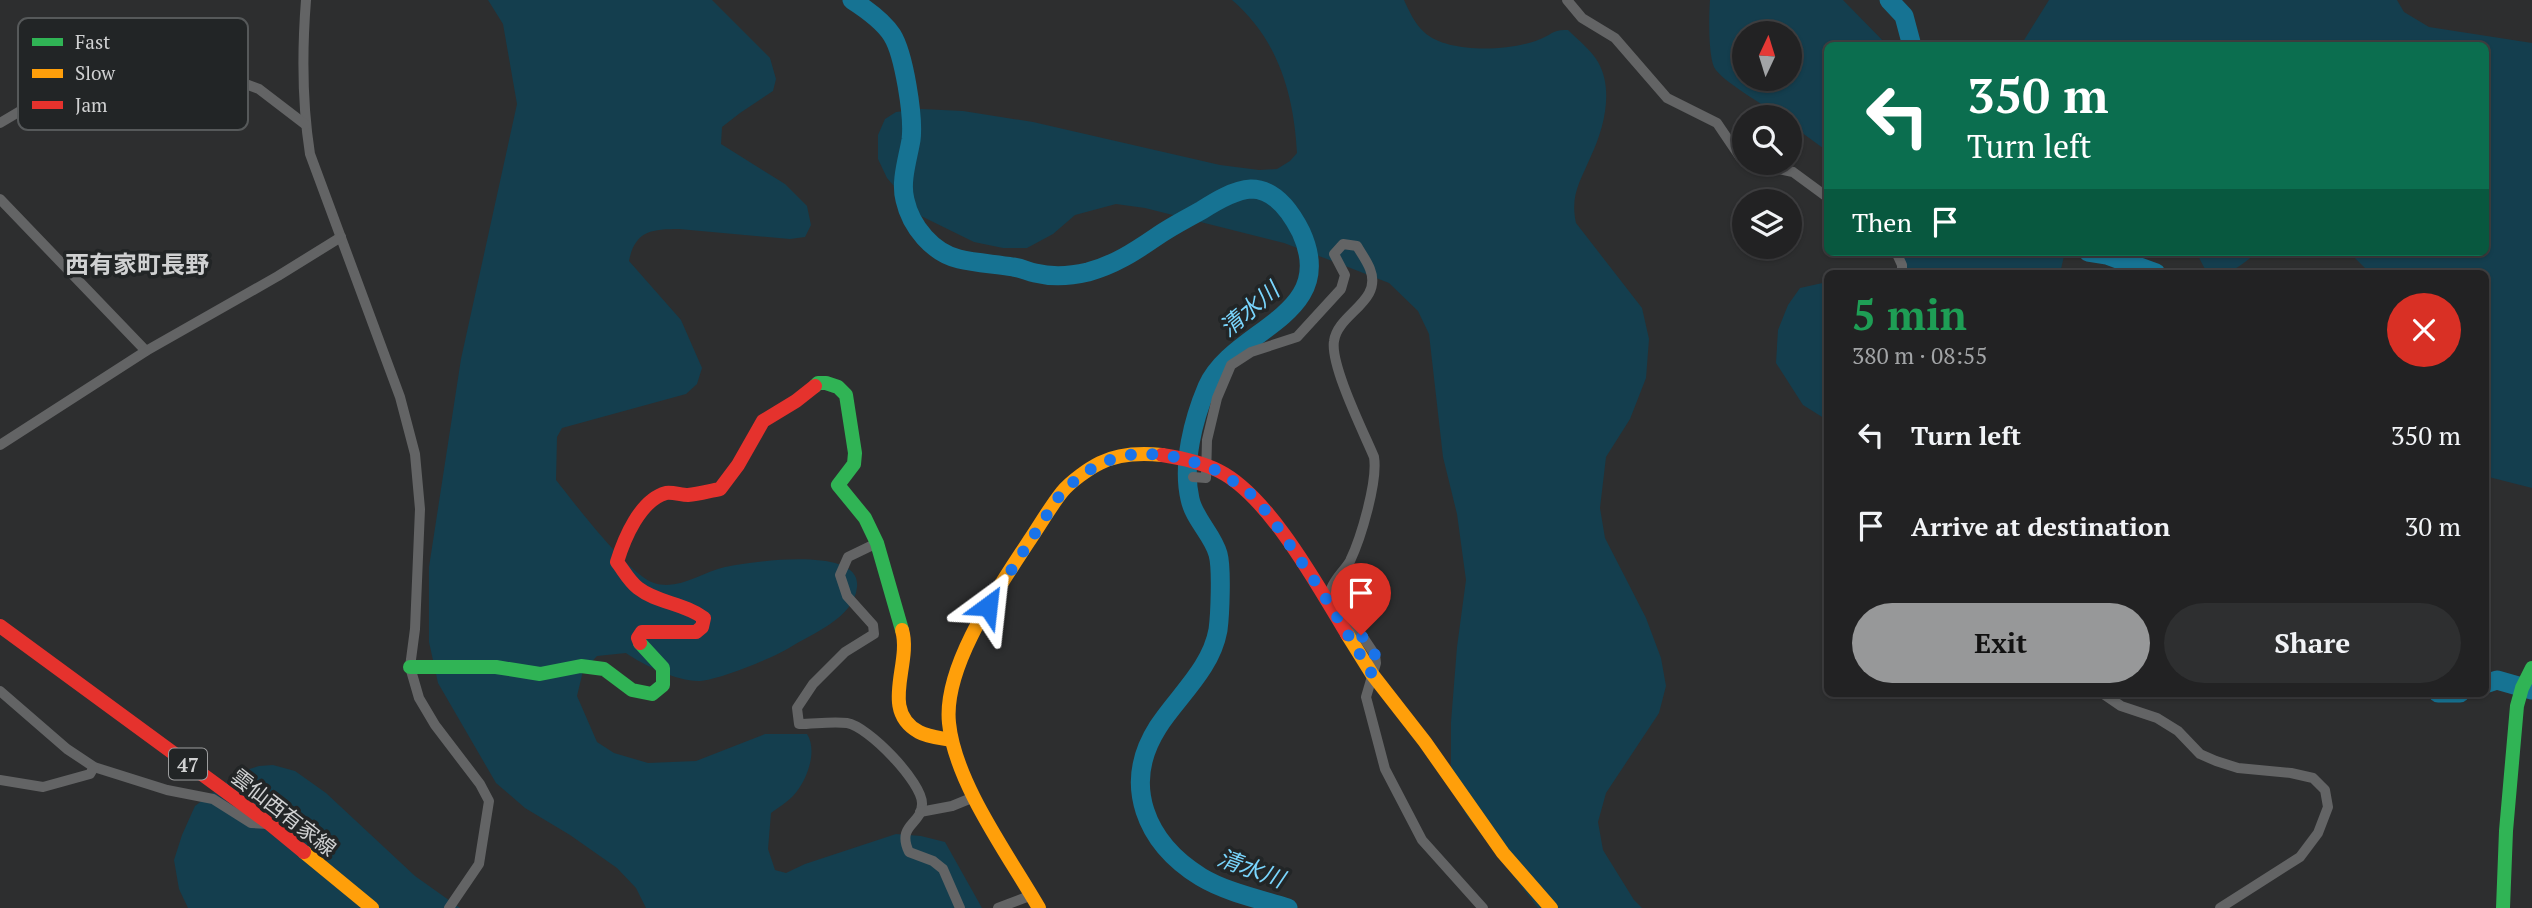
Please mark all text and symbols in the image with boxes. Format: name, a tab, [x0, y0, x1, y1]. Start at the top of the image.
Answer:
legend	[18, 18, 248, 130]
north arrow	[1732, 21, 1802, 91]
map controls	[1732, 21, 1802, 259]
text: Fast	[75, 29, 110, 54]
text: Slow	[75, 60, 116, 85]
text: 350 m	[1967, 62, 2109, 127]
icon: left	[1852, 70, 1943, 161]
text: Jam	[75, 92, 108, 117]
button: search	[1732, 105, 1802, 175]
text: Turn left	[1967, 125, 2091, 167]
button: layers	[1732, 189, 1802, 259]
icon: arrive	[1926, 203, 1964, 241]
text: Then	[1852, 205, 1912, 239]
district label: 西有家町長野	[65, 248, 209, 280]
water label: 清水川	[1213, 273, 1288, 343]
text: 5 min	[1852, 286, 1967, 342]
button: close	[2387, 293, 2461, 367]
text: 380 m · 08:55	[1852, 340, 1987, 371]
icon: left	[1852, 416, 1890, 454]
text: Turn left	[1911, 418, 2021, 452]
text: 350 m	[2391, 418, 2461, 452]
icon: arrive	[1852, 507, 1890, 545]
text: Arrive at destination	[1911, 509, 2170, 543]
text: 30 m	[2405, 509, 2461, 543]
pin	[1331, 563, 1391, 635]
position arrow	[951, 569, 1025, 643]
icon: arrive	[1342, 574, 1380, 612]
button: Exit	[1852, 603, 2150, 683]
button: Share	[2164, 603, 2461, 683]
road number: 47	[169, 748, 207, 779]
street label: 雲仙西有家線	[226, 762, 342, 862]
water label: 清水川	[1213, 842, 1292, 895]

